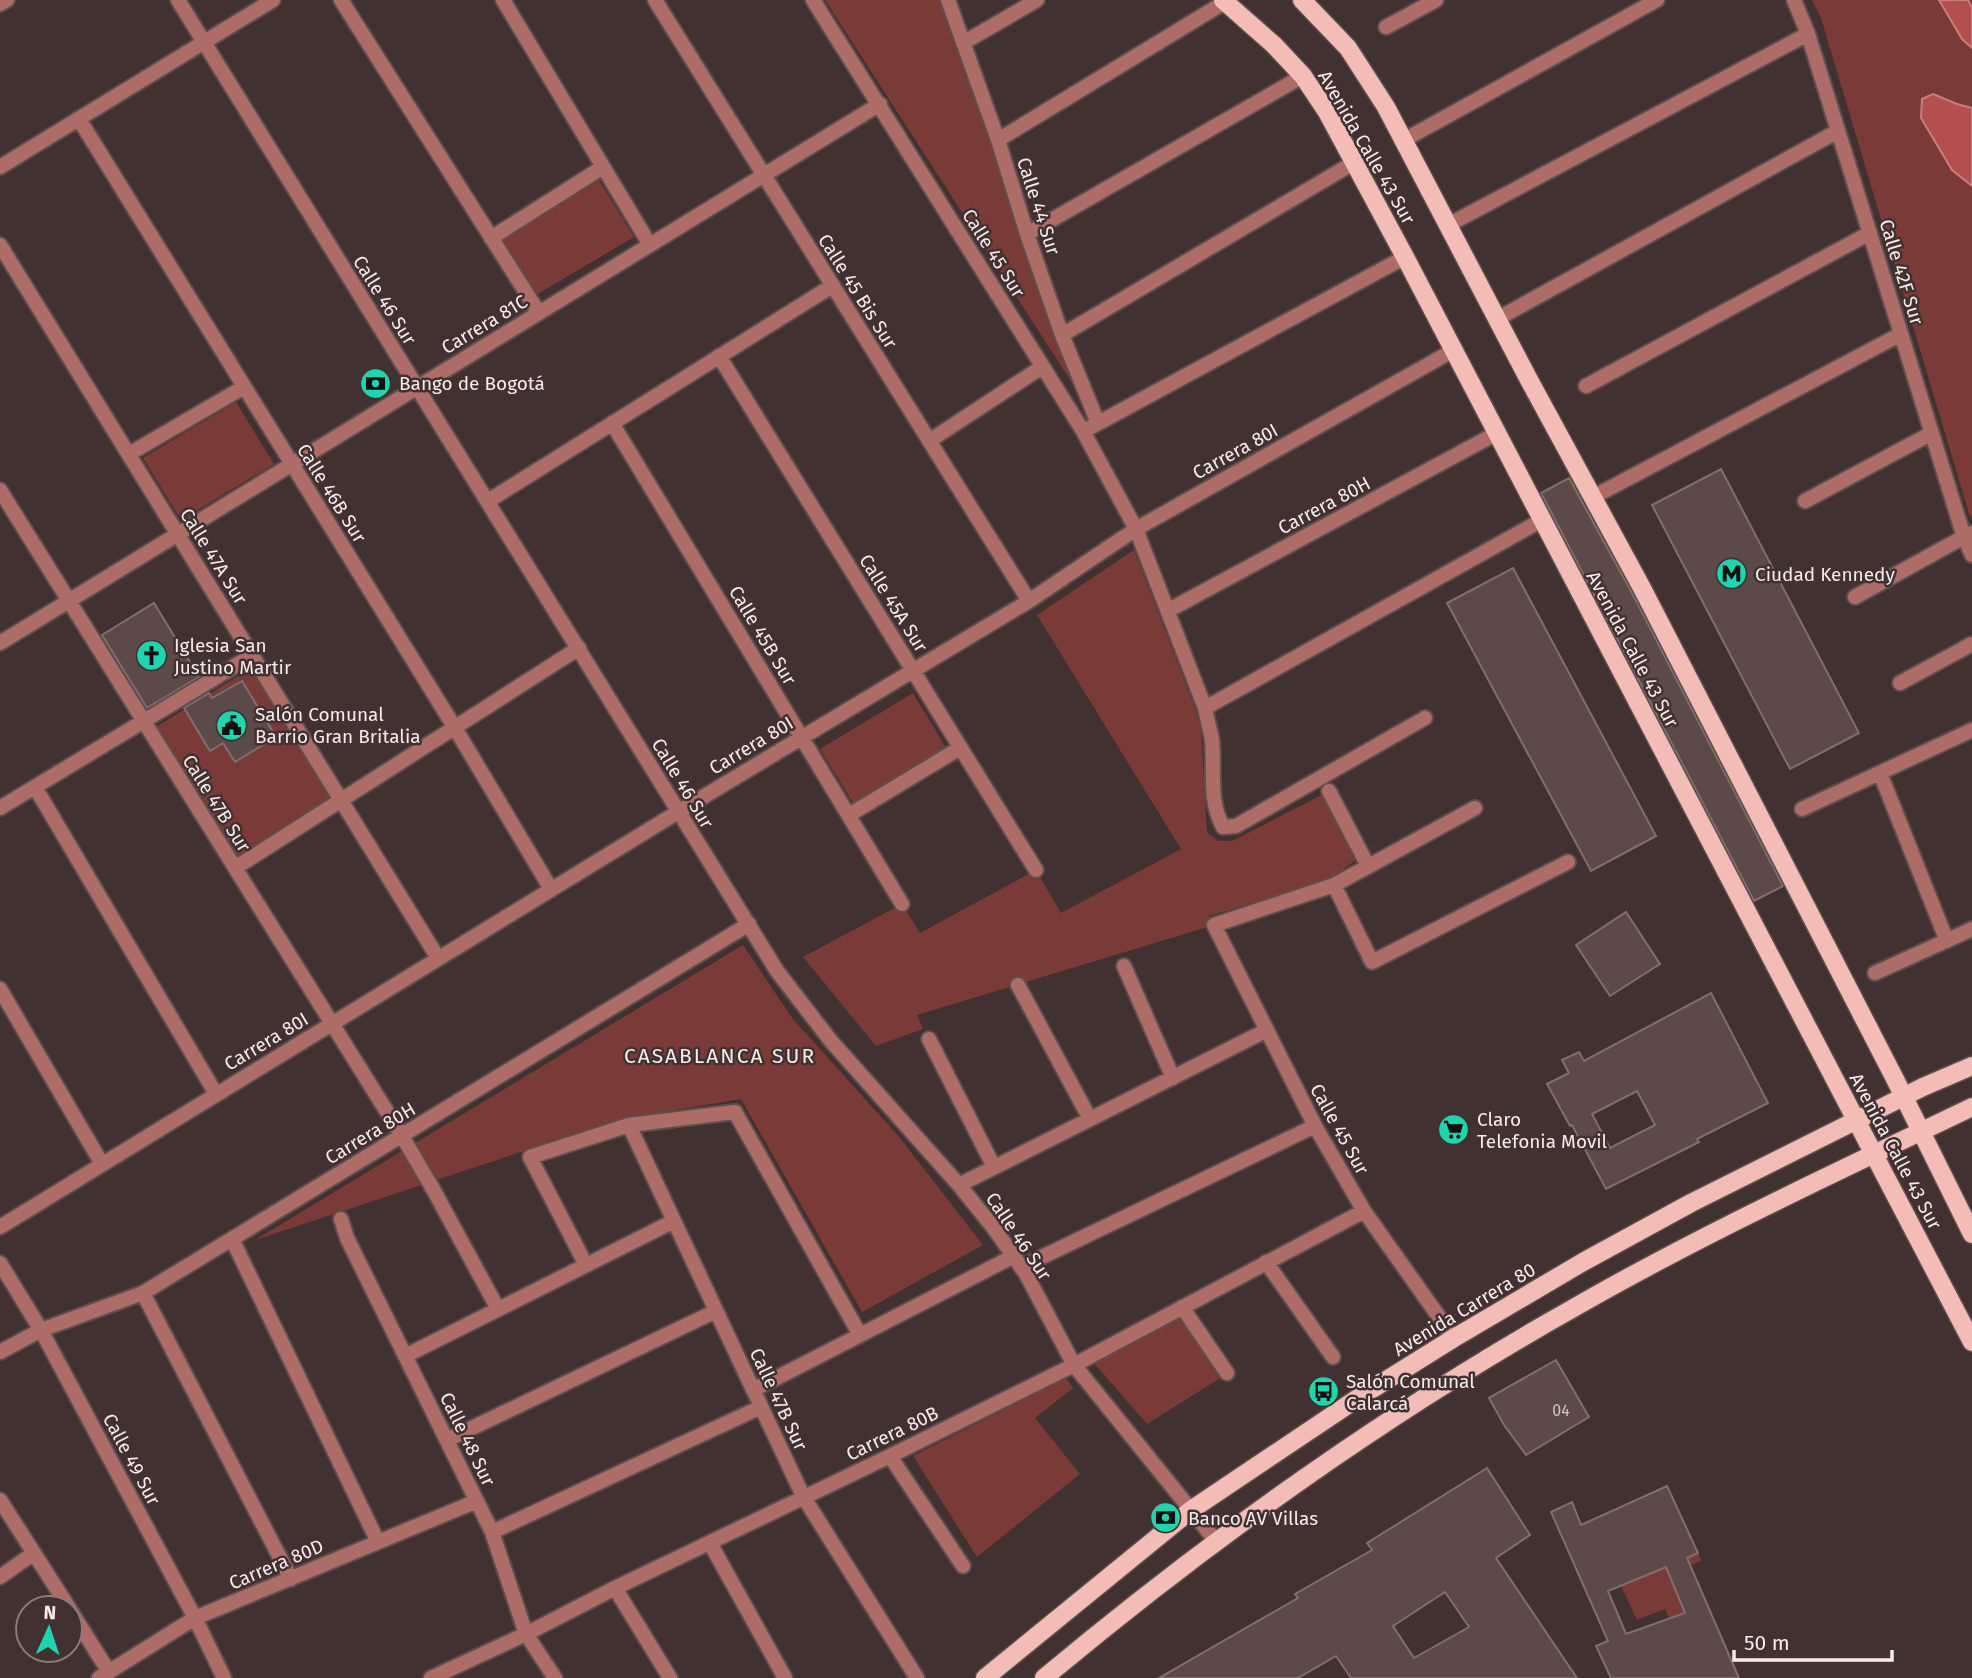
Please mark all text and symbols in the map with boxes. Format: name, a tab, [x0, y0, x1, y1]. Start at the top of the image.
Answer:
street label: Avenida Calle 43 Sur	[1313, 66, 1420, 229]
street label: Calle 44 Sur	[1012, 155, 1065, 258]
street label: Calle 45 Sur	[957, 205, 1030, 302]
street label: Calle 42F Sur	[1875, 217, 1929, 328]
street label: Calle 45 Bis Sur	[813, 230, 902, 353]
street label: Calle 46 Sur	[348, 251, 421, 350]
street label: Carrera 81C	[437, 290, 532, 359]
bank icon: Bango de Bogotá	[359, 366, 393, 400]
place label: Bango de Bogotá	[399, 372, 545, 395]
street label: Carrera 80I	[1189, 419, 1282, 484]
street label: Calle 46B Sur	[292, 439, 372, 548]
street label: Carrera 80H	[1274, 472, 1374, 539]
street label: Calle 47A Sur	[175, 504, 253, 609]
street label: Calle 45A Sur	[854, 550, 933, 657]
metro station icon: Ciudad Kennedy	[1715, 557, 1749, 591]
place label: Ciudad Kennedy	[1755, 563, 1895, 586]
street label: Avenida Calle 43 Sur	[1582, 567, 1684, 732]
street label: Calle 45B Sur	[724, 581, 802, 690]
place label: Iglesia San Justino Martir	[174, 634, 292, 679]
church icon: Iglesia San Justino Martir	[134, 639, 168, 673]
place label: Salón Comunal Barrio Gran Britalia	[255, 703, 421, 748]
public building icon: Salón Comunal Barrio Gran Britalia	[215, 708, 249, 742]
street label: Carrera 80I	[705, 711, 797, 779]
street label: Calle 46 Sur	[647, 734, 719, 833]
street label: Calle 47B Sur	[178, 750, 256, 857]
street label: Carrera 80I	[220, 1007, 312, 1075]
district label: CASABLANCA SUR	[624, 1043, 816, 1069]
street label: Avenida Calle 43 Sur	[1845, 1069, 1947, 1234]
street label: Calle 45 Sur	[1305, 1080, 1374, 1179]
street label: Carrera 80H	[321, 1097, 420, 1169]
place label: Claro Telefonia Movil	[1477, 1108, 1608, 1153]
supermarket icon: Claro Telefonia Movil	[1437, 1113, 1471, 1147]
street label: Calle 46 Sur	[981, 1188, 1057, 1285]
street label: Avenida Carrera 80	[1389, 1258, 1540, 1361]
street label: Calle 47B Sur	[745, 1344, 813, 1455]
place label: Salón Comunal Calarcá	[1346, 1370, 1475, 1415]
bus stop icon: Salón Comunal Calarcá	[1306, 1375, 1340, 1409]
street label: Calle 48 Sur	[435, 1389, 500, 1490]
street label: Carrera 80B	[842, 1401, 942, 1466]
house number: 04	[1552, 1401, 1570, 1420]
street label: Calle 49 Sur	[98, 1409, 166, 1510]
bank icon: Banco AV Villas	[1148, 1501, 1182, 1535]
place label: Banco AV Villas	[1188, 1507, 1318, 1530]
street label: Carrera 80D	[225, 1534, 327, 1595]
north arrow	[14, 1594, 84, 1664]
text: N	[43, 1601, 57, 1624]
scale bar	[1734, 1618, 1892, 1662]
text: 50 m	[1744, 1630, 1790, 1656]

